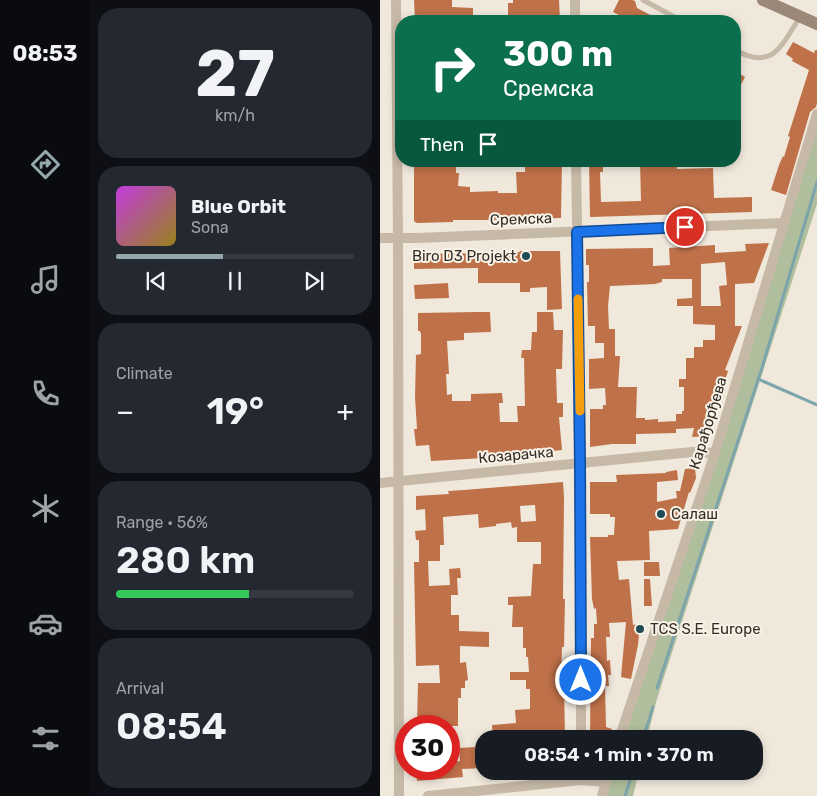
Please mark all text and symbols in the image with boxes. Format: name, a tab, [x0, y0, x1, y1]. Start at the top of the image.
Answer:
text: 300 m	[503, 33, 613, 75]
text: 27	[195, 35, 275, 112]
icon: right	[420, 35, 485, 100]
text: 08:53	[13, 40, 78, 67]
text: Сремска	[503, 75, 594, 102]
text: km/h	[215, 106, 255, 125]
icon: arrive	[474, 130, 502, 158]
text: Then	[420, 133, 464, 156]
icon: directions	[28, 147, 63, 182]
text: Blue Orbit	[191, 195, 286, 218]
pin	[664, 206, 706, 248]
street label: Сремска	[490, 209, 552, 229]
icon: arrive	[671, 213, 699, 241]
text: Sona	[191, 218, 229, 237]
place label: Biro D3 Projekt	[412, 247, 516, 265]
marker: Biro D3 Projekt	[520, 250, 532, 262]
icon: music	[28, 262, 63, 297]
icon: previous	[142, 267, 170, 295]
icon: pause	[221, 267, 249, 295]
icon: next	[300, 267, 328, 295]
text: Climate	[116, 364, 173, 383]
street label: Карађорђева	[685, 375, 731, 471]
icon: phone	[28, 376, 63, 411]
text: 19°	[207, 388, 264, 434]
text: −	[116, 395, 134, 428]
text: +	[337, 395, 354, 428]
street label: Козарачка	[478, 443, 554, 467]
icon: climate	[28, 491, 63, 526]
place label: Салаш	[671, 505, 718, 523]
marker: Салаш	[655, 508, 667, 520]
text: Range · 56%	[116, 513, 208, 532]
text: 280 km	[116, 537, 255, 583]
icon: car	[28, 606, 63, 641]
place label: TCS S.E. Europe	[650, 620, 761, 638]
marker: TCS S.E. Europe	[634, 623, 646, 635]
position arrow	[554, 653, 606, 705]
text: Arrival	[116, 679, 164, 698]
text: 08:54	[116, 703, 227, 749]
speed limit sign: 30	[395, 715, 460, 780]
icon: filters	[28, 721, 63, 756]
text: 08:54 · 1 min · 370 m	[524, 743, 714, 766]

